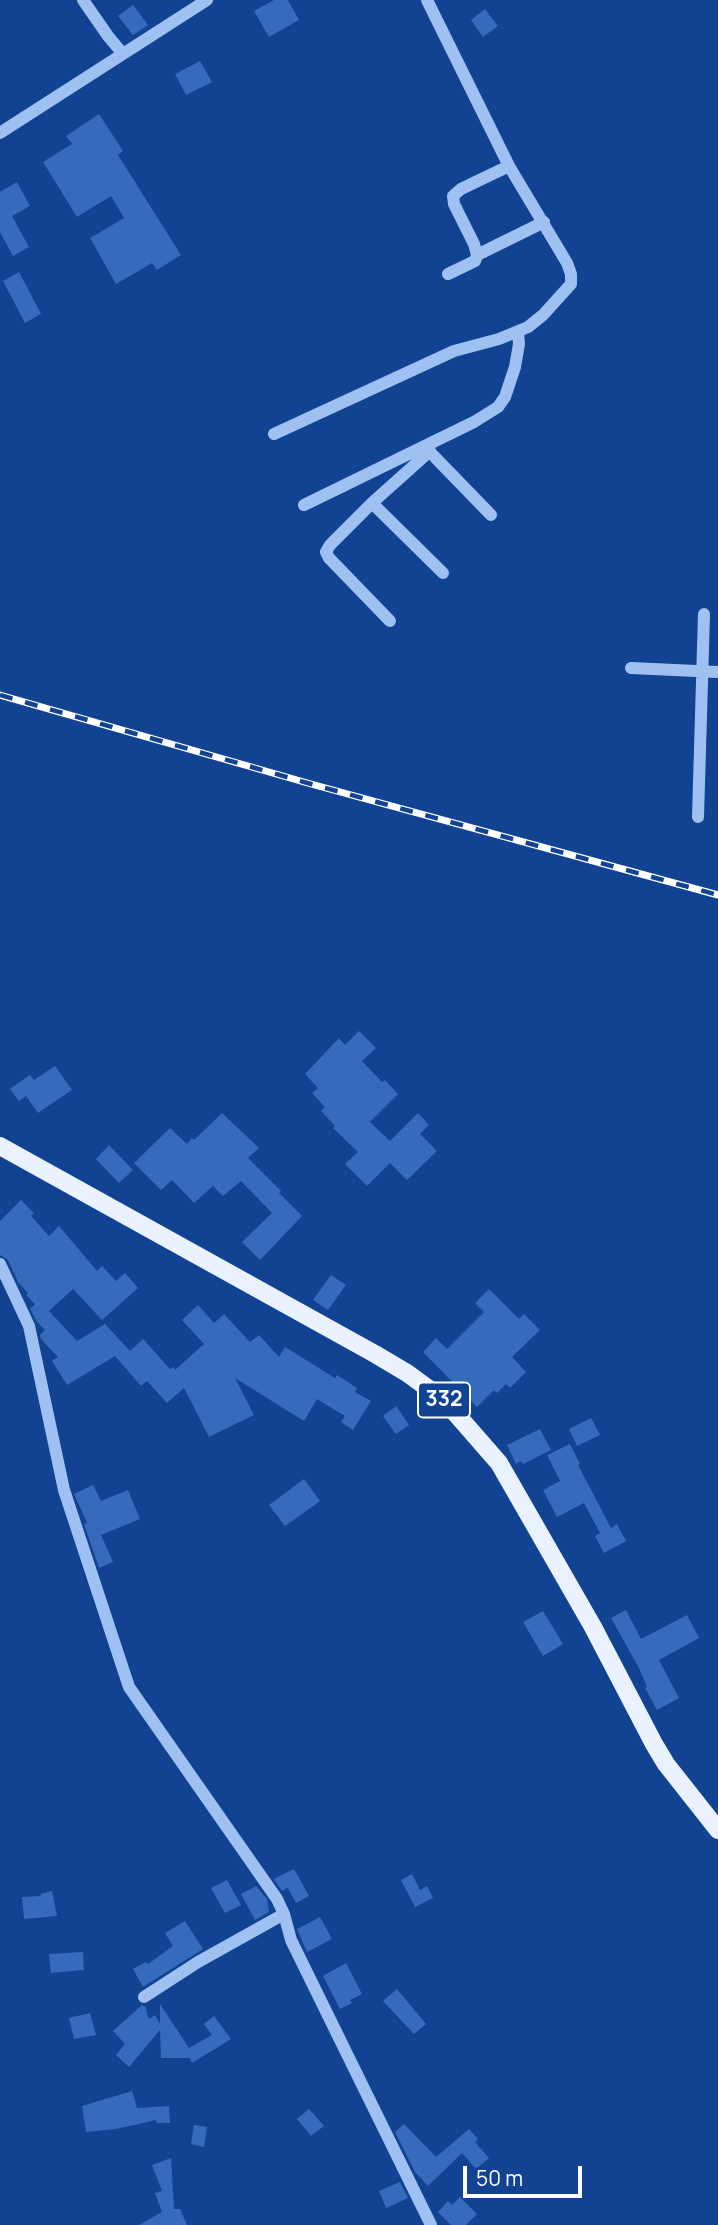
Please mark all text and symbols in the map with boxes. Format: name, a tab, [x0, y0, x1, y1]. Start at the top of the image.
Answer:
road number: 332	[418, 1382, 470, 1418]
scale bar	[466, 2152, 585, 2196]
text: 50 m	[476, 2164, 523, 2192]

